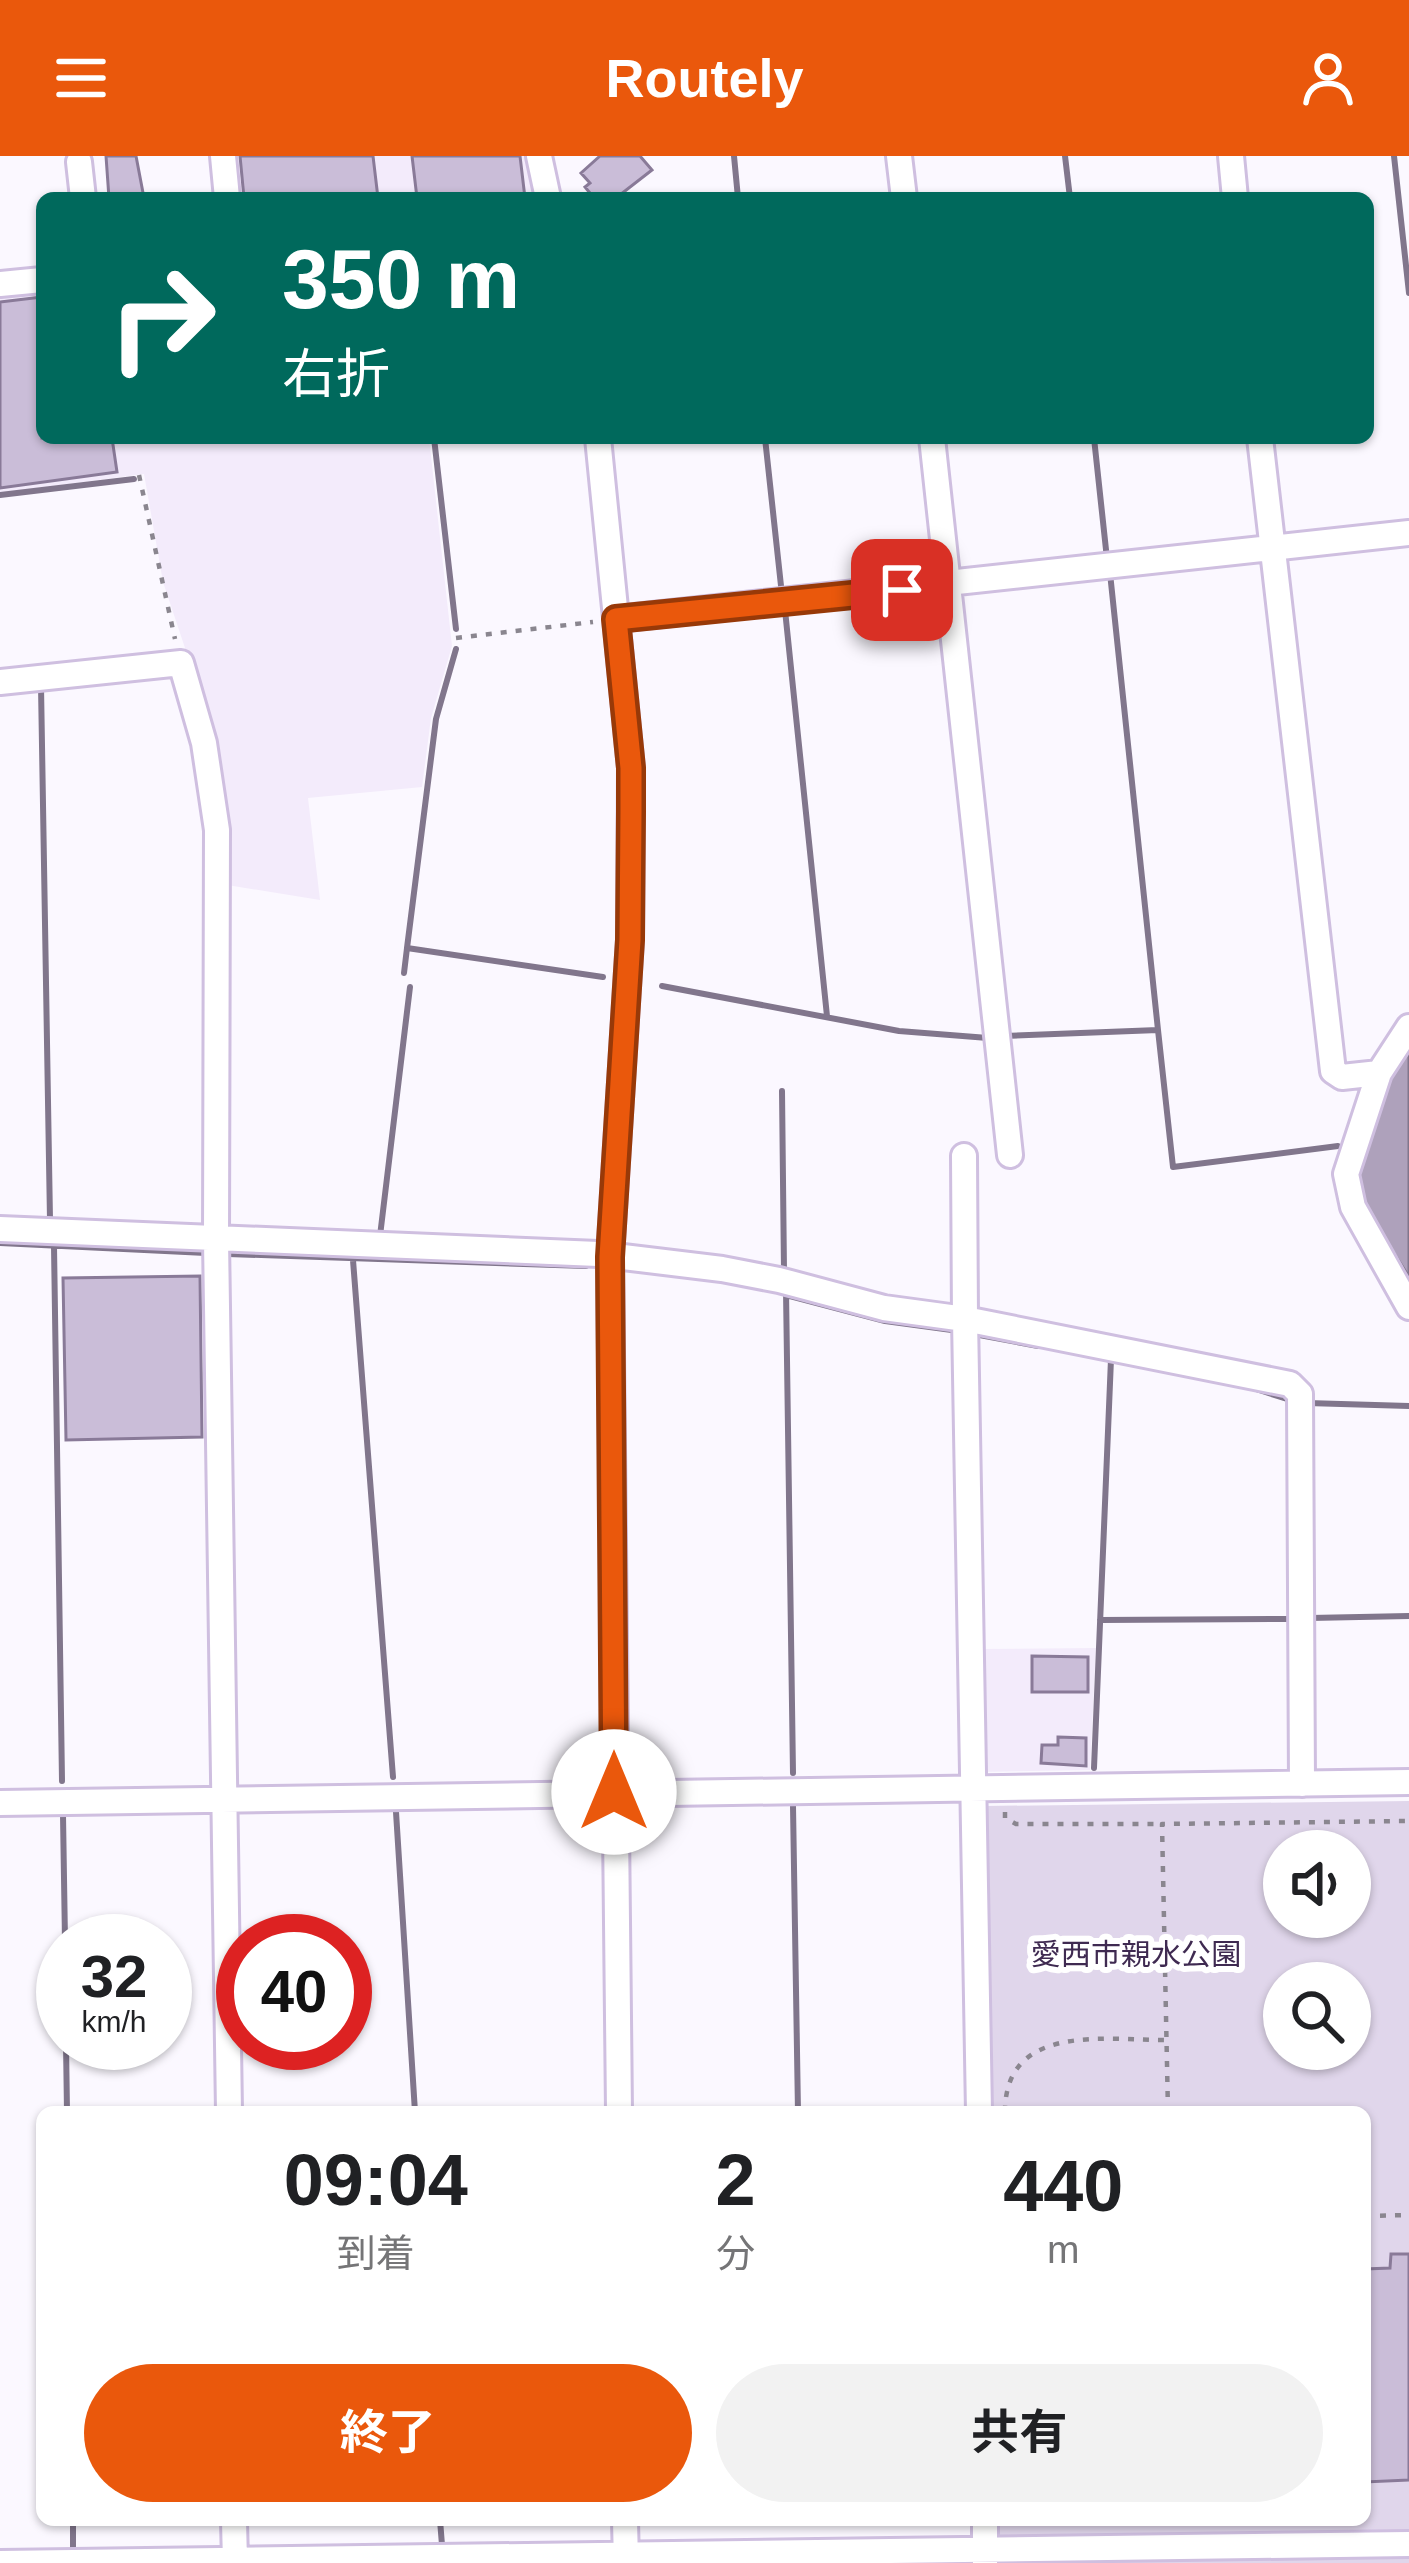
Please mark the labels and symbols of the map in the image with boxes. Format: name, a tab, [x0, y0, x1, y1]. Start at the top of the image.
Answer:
pin	[851, 539, 953, 641]
position arrow	[551, 1729, 677, 1855]
speed limit sign: 40	[216, 1914, 372, 2070]
park label: 愛西市親水公園	[1031, 1938, 1241, 1971]

